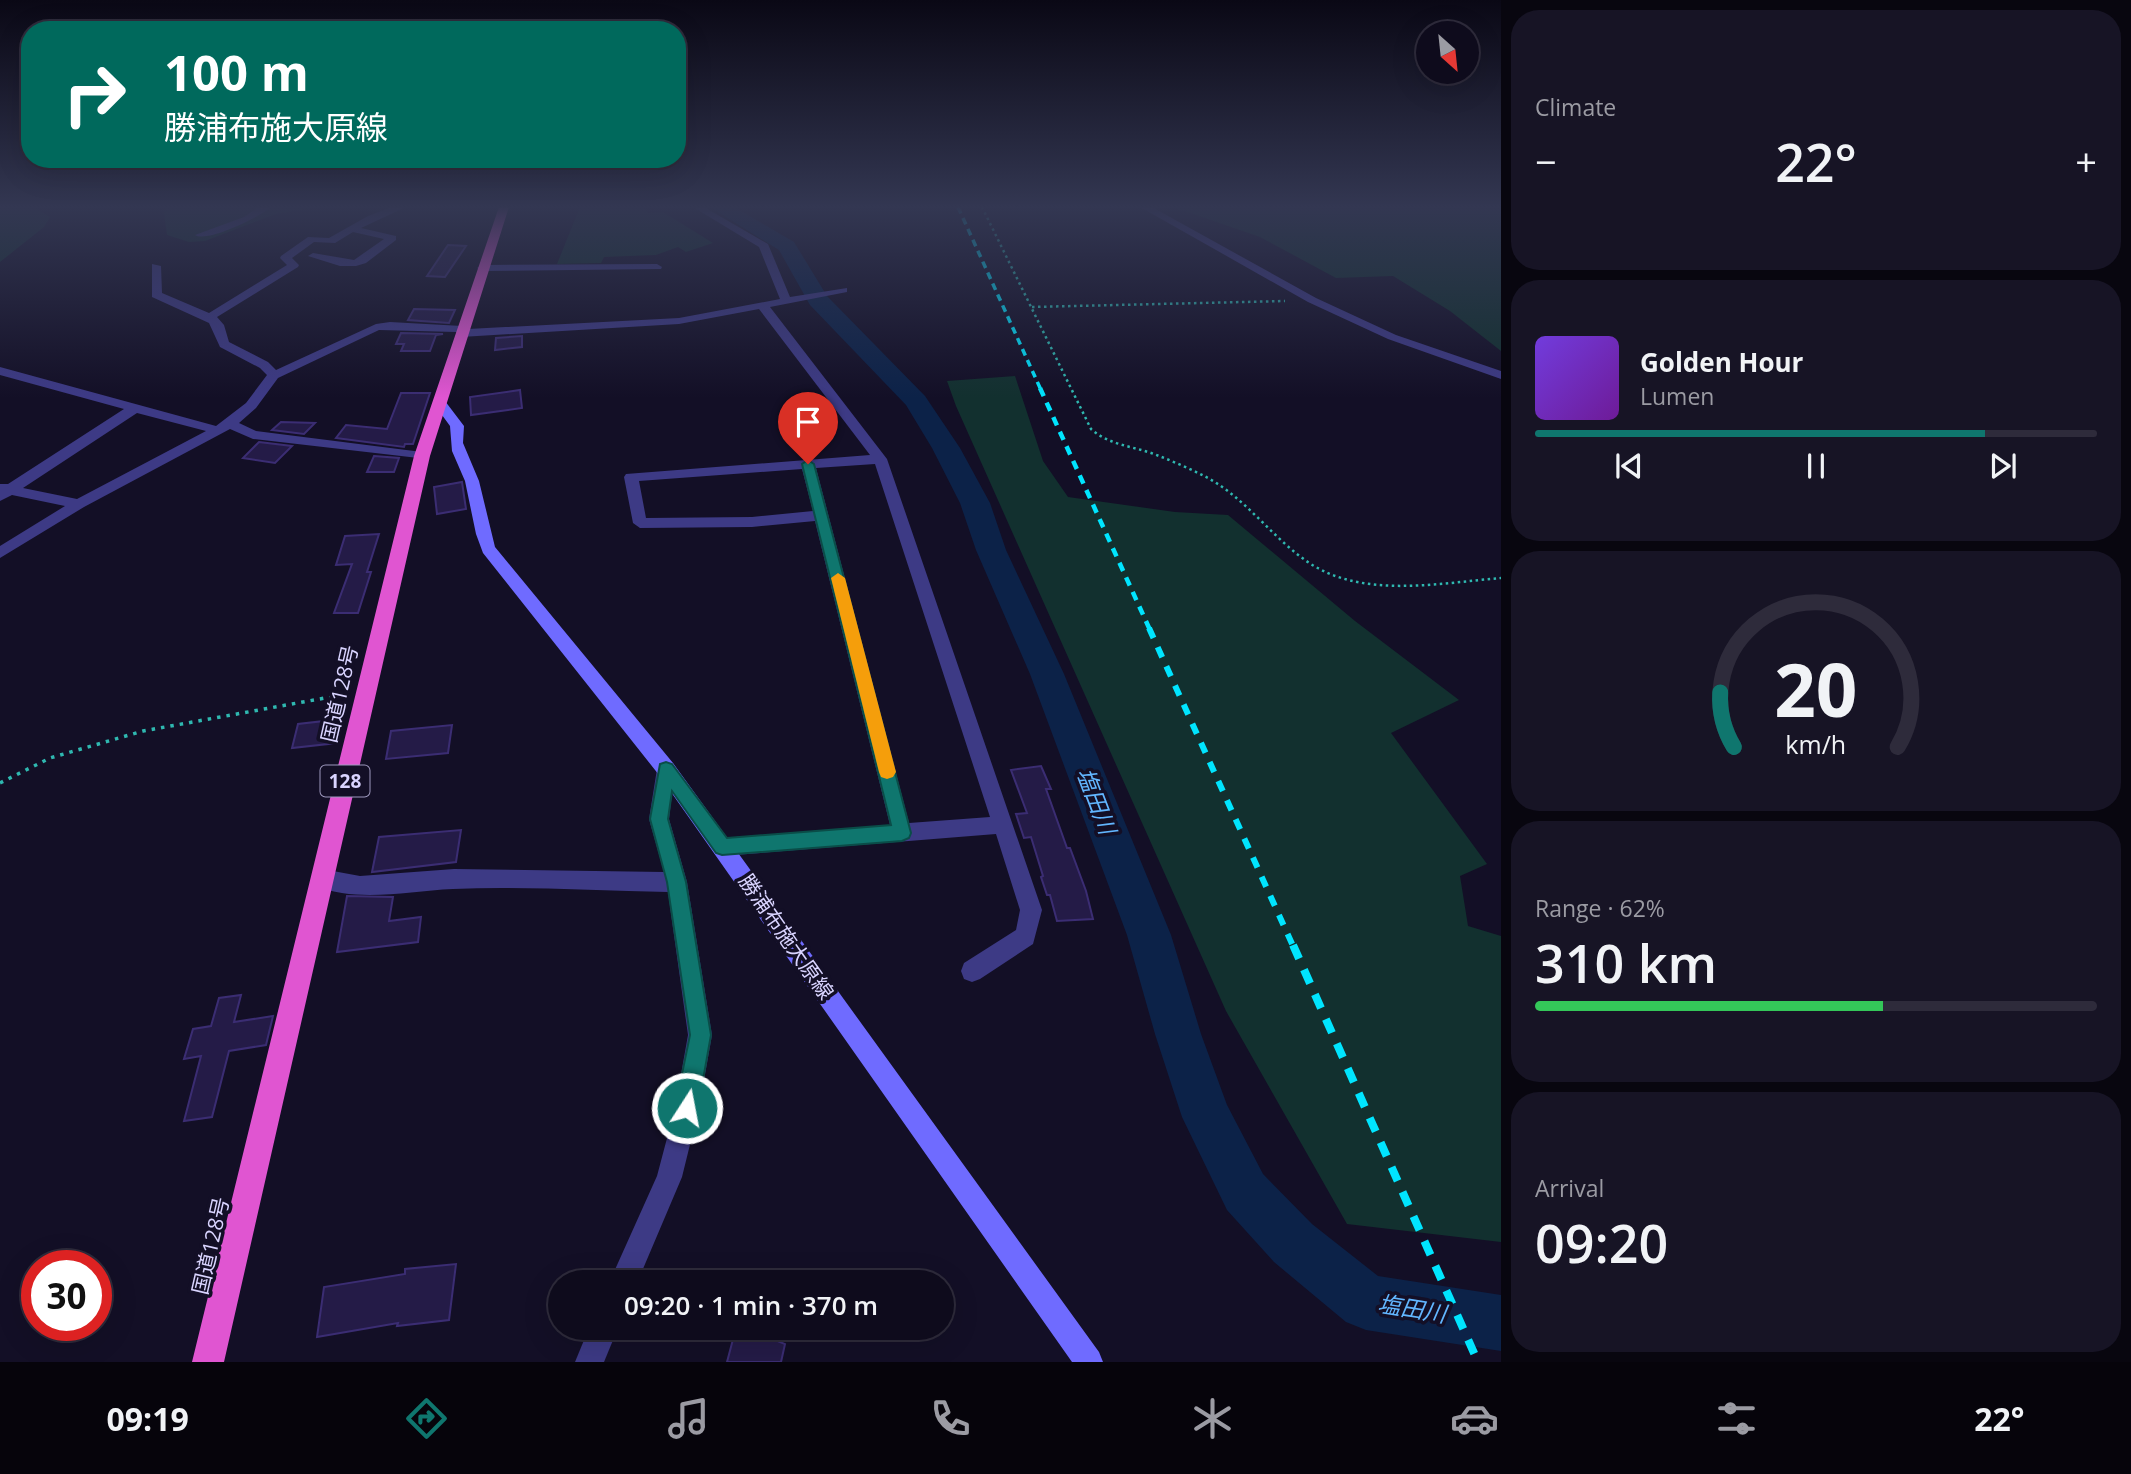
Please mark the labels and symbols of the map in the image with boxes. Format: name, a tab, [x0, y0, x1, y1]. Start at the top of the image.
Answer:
north arrow	[1416, 21, 1479, 84]
pin	[778, 392, 838, 464]
street label: 国道128号	[314, 642, 364, 745]
water label: 塩田川	[1070, 763, 1125, 841]
road number: 128	[320, 766, 370, 796]
street label: 勝浦布施大原線	[733, 868, 840, 1005]
position arrow	[650, 1071, 724, 1145]
street label: 国道128号	[185, 1194, 235, 1297]
speed limit sign: 30	[21, 1250, 112, 1341]
water label: 塩田川	[1376, 1287, 1452, 1330]

